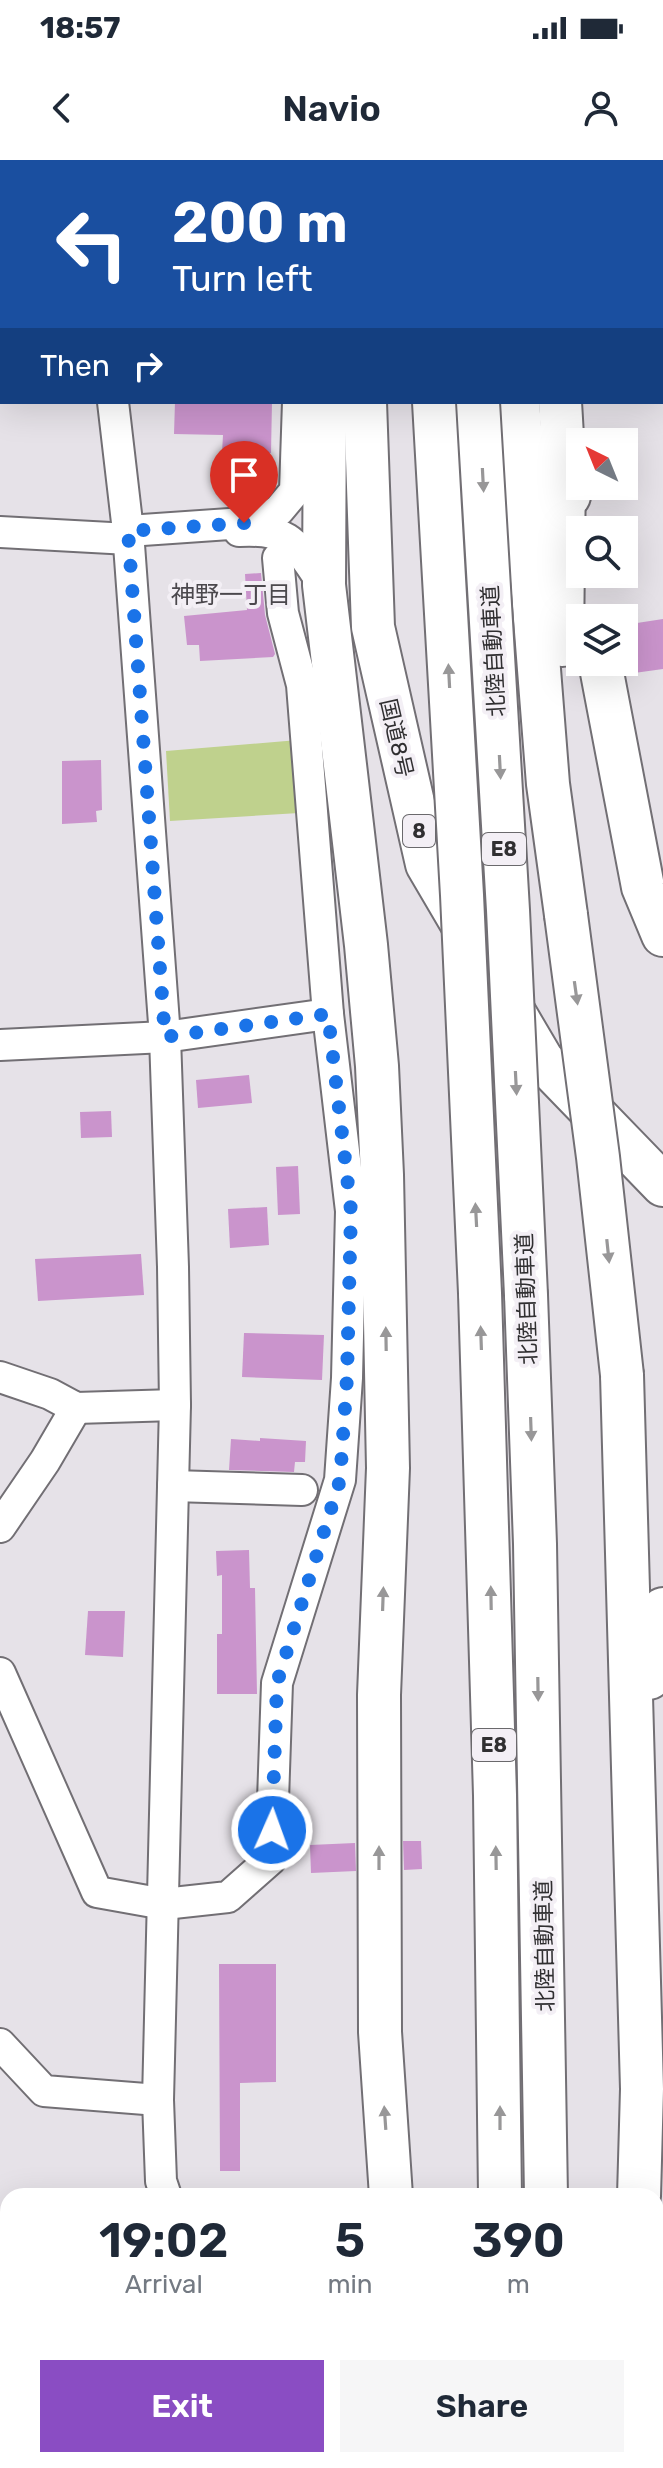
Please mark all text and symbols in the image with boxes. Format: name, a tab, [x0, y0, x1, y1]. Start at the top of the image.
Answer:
text: 18:57	[40, 10, 121, 46]
icon: back	[40, 86, 84, 130]
icon: person	[579, 86, 623, 130]
text: Navio	[282, 87, 381, 130]
text: 200 m	[172, 190, 348, 256]
icon: left	[40, 192, 144, 296]
text: Turn left	[172, 257, 313, 300]
icon: right	[126, 344, 170, 388]
text: Then	[40, 348, 110, 384]
north arrow	[566, 428, 638, 500]
map controls	[566, 428, 638, 676]
pin	[210, 441, 278, 523]
icon: arrive	[222, 453, 266, 497]
one-way arrow	[477, 468, 490, 493]
button: search	[566, 516, 638, 588]
district label: 神野一丁目	[171, 581, 291, 609]
street label: 北陸自動車道	[477, 584, 510, 718]
button: layers	[566, 604, 638, 676]
one-way arrow	[443, 663, 456, 688]
street label: 国道8号	[374, 696, 419, 780]
one-way arrow	[493, 755, 506, 780]
road number: 8	[403, 815, 435, 847]
road number: E8	[482, 833, 526, 865]
one-way arrow	[570, 980, 583, 1005]
one-way arrow	[510, 1071, 523, 1096]
one-way arrow	[470, 1202, 483, 1227]
street label: 北陸自動車道	[511, 1233, 542, 1365]
one-way arrow	[602, 1238, 615, 1263]
one-way arrow	[475, 1325, 488, 1350]
one-way arrow	[379, 1326, 392, 1351]
one-way arrow	[524, 1417, 537, 1442]
one-way arrow	[484, 1585, 497, 1610]
one-way arrow	[377, 1586, 390, 1611]
one-way arrow	[532, 1677, 545, 1702]
road number: E8	[472, 1729, 516, 1761]
position arrow	[230, 1788, 314, 1872]
one-way arrow	[373, 1845, 385, 1870]
one-way arrow	[490, 1845, 503, 1870]
street label: 北陸自動車道	[530, 1880, 559, 2012]
one-way arrow	[378, 2105, 391, 2130]
one-way arrow	[494, 2105, 506, 2130]
text: 19:02	[99, 2212, 228, 2269]
text: 5	[335, 2212, 365, 2269]
text: 390	[472, 2212, 565, 2269]
text: Arrival	[125, 2269, 203, 2300]
text: min	[327, 2269, 373, 2300]
text: m	[507, 2269, 530, 2300]
button: Exit	[40, 2360, 324, 2452]
button: Share	[340, 2360, 624, 2452]

